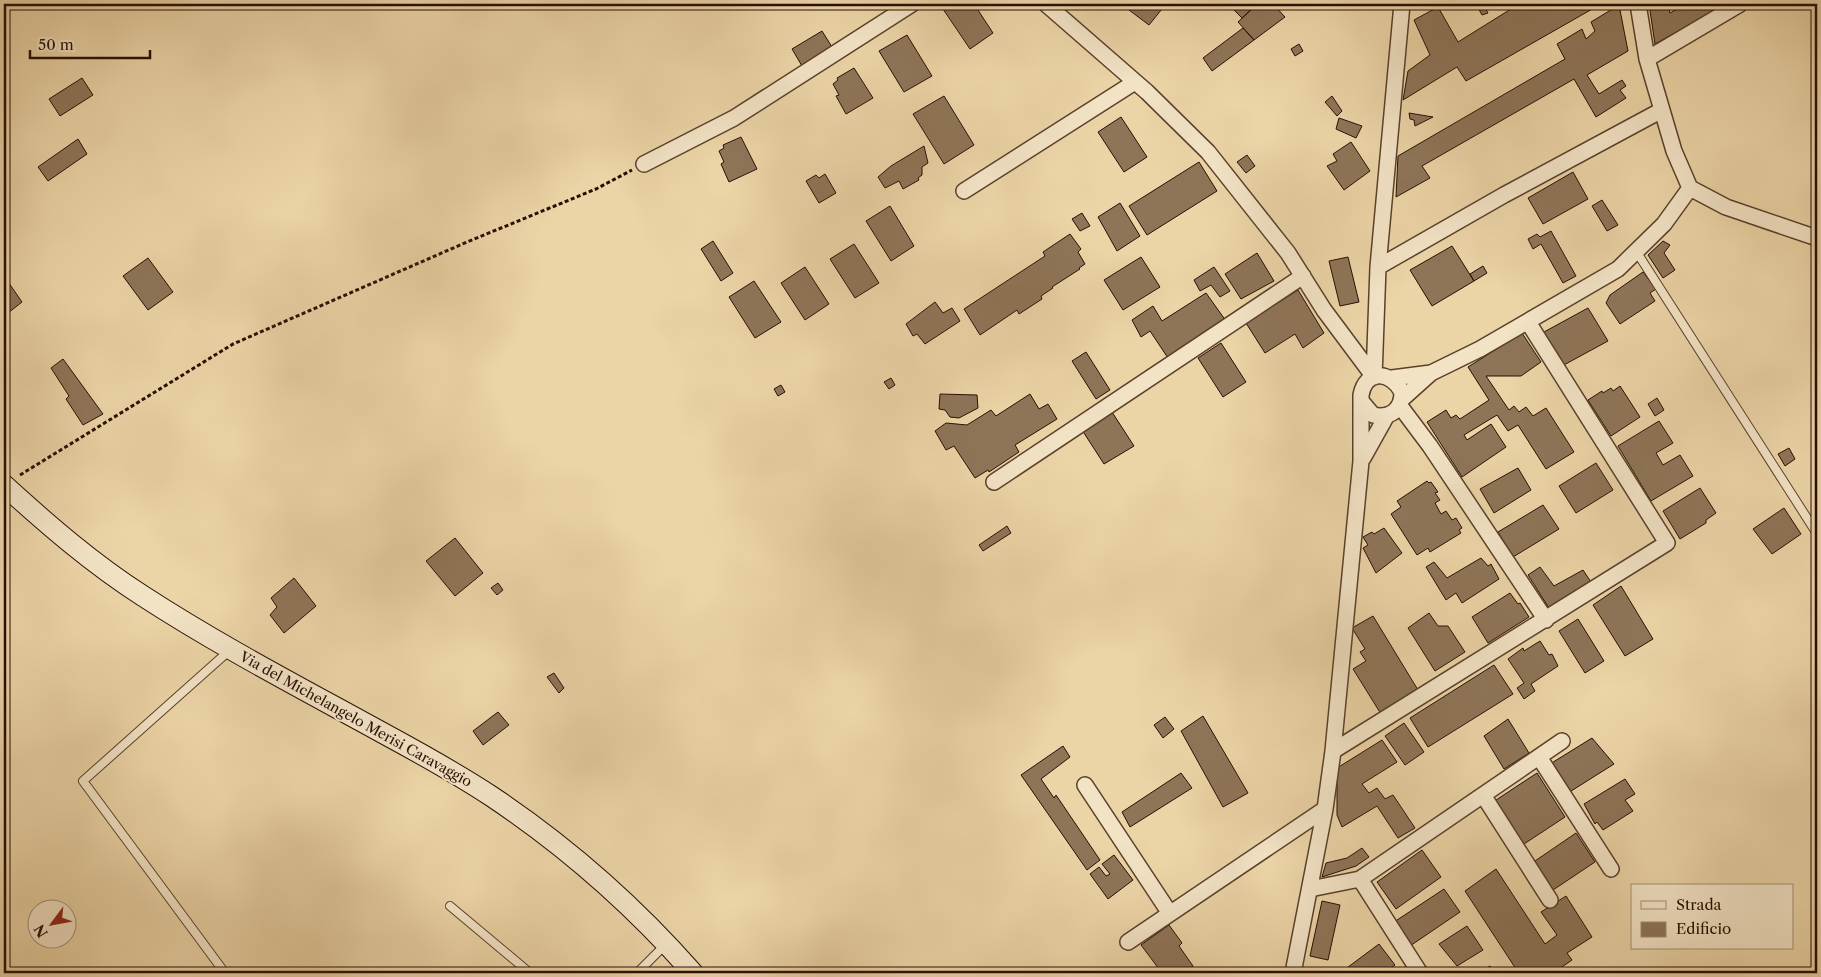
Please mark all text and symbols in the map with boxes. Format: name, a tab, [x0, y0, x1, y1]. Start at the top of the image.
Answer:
scale bar	[30, 28, 150, 60]
text: 50 m	[38, 35, 74, 54]
street label: Via del Michelangelo Merisi Caravaggio	[236, 647, 475, 791]
legend	[1631, 884, 1794, 950]
text: Strada	[1676, 895, 1722, 914]
north arrow	[28, 900, 78, 950]
text: Edificio	[1676, 919, 1731, 938]
text: N	[30, 921, 52, 941]

